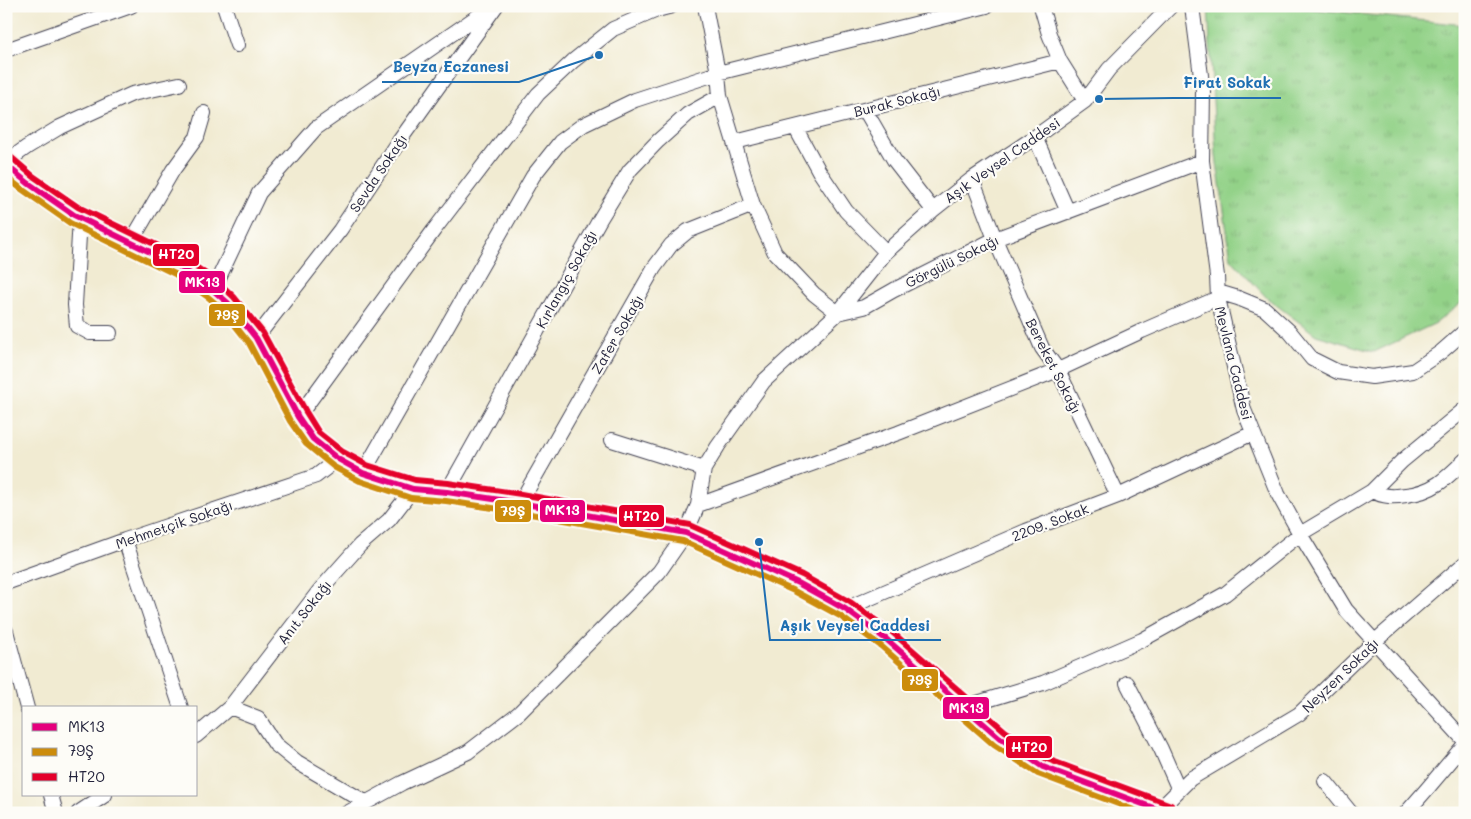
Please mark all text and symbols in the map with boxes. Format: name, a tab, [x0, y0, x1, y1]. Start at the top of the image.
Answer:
callout: Beyza Eczanesi	[382, 52, 519, 82]
text: Beyza Eczanesi	[393, 56, 509, 76]
callout: Firat Sokak	[1173, 68, 1281, 98]
text: Firat Sokak	[1183, 72, 1271, 92]
street label: Burak Sokağı	[852, 81, 942, 121]
street label: Aşık Veysel Caddesi	[940, 113, 1064, 207]
street label: Sevda Sokağı	[345, 130, 411, 216]
street label: Kırlangıç Sokağı	[531, 226, 601, 332]
street label: Görgülü Sokağı	[902, 230, 1002, 292]
line badge: HT20	[152, 243, 200, 267]
text: HT20	[158, 244, 194, 263]
line badge: MK13	[178, 270, 226, 294]
text: MK13	[184, 272, 220, 291]
street label: Zafer Sokağı	[587, 291, 647, 377]
line badge: 79Ş	[208, 303, 246, 327]
street label: Mevlana Caddesi	[1211, 304, 1257, 422]
text: 79Ş	[215, 305, 239, 324]
street label: Bereket Sokağı	[1022, 315, 1086, 417]
street label: Mehmetçik Sokağı	[113, 495, 235, 553]
line badge: 79Ş	[494, 499, 532, 523]
line badge: MK13	[539, 499, 586, 523]
street label: 2209. Sokak	[1009, 499, 1091, 545]
text: MK13	[544, 500, 580, 519]
text: 79Ş	[501, 501, 525, 520]
line badge: HT20	[618, 504, 665, 528]
text: HT20	[623, 506, 659, 525]
street label: Anıt Sokağı	[273, 576, 335, 648]
callout: Aşık Veysel Caddesi	[770, 610, 941, 640]
text: Aşık Veysel Caddesi	[780, 615, 930, 636]
street label: Neyzen Sokağı	[1297, 633, 1383, 717]
line badge: 79Ş	[901, 668, 939, 692]
text: 79Ş	[908, 670, 932, 689]
line badge: MK13	[942, 696, 990, 720]
text: MK13	[948, 698, 984, 717]
legend	[22, 706, 198, 796]
text: MK13	[68, 716, 105, 736]
line badge: HT20	[1005, 735, 1053, 759]
text: HT20	[1011, 737, 1047, 756]
text: 79Ş	[68, 740, 94, 760]
text: HT20	[68, 766, 105, 786]

